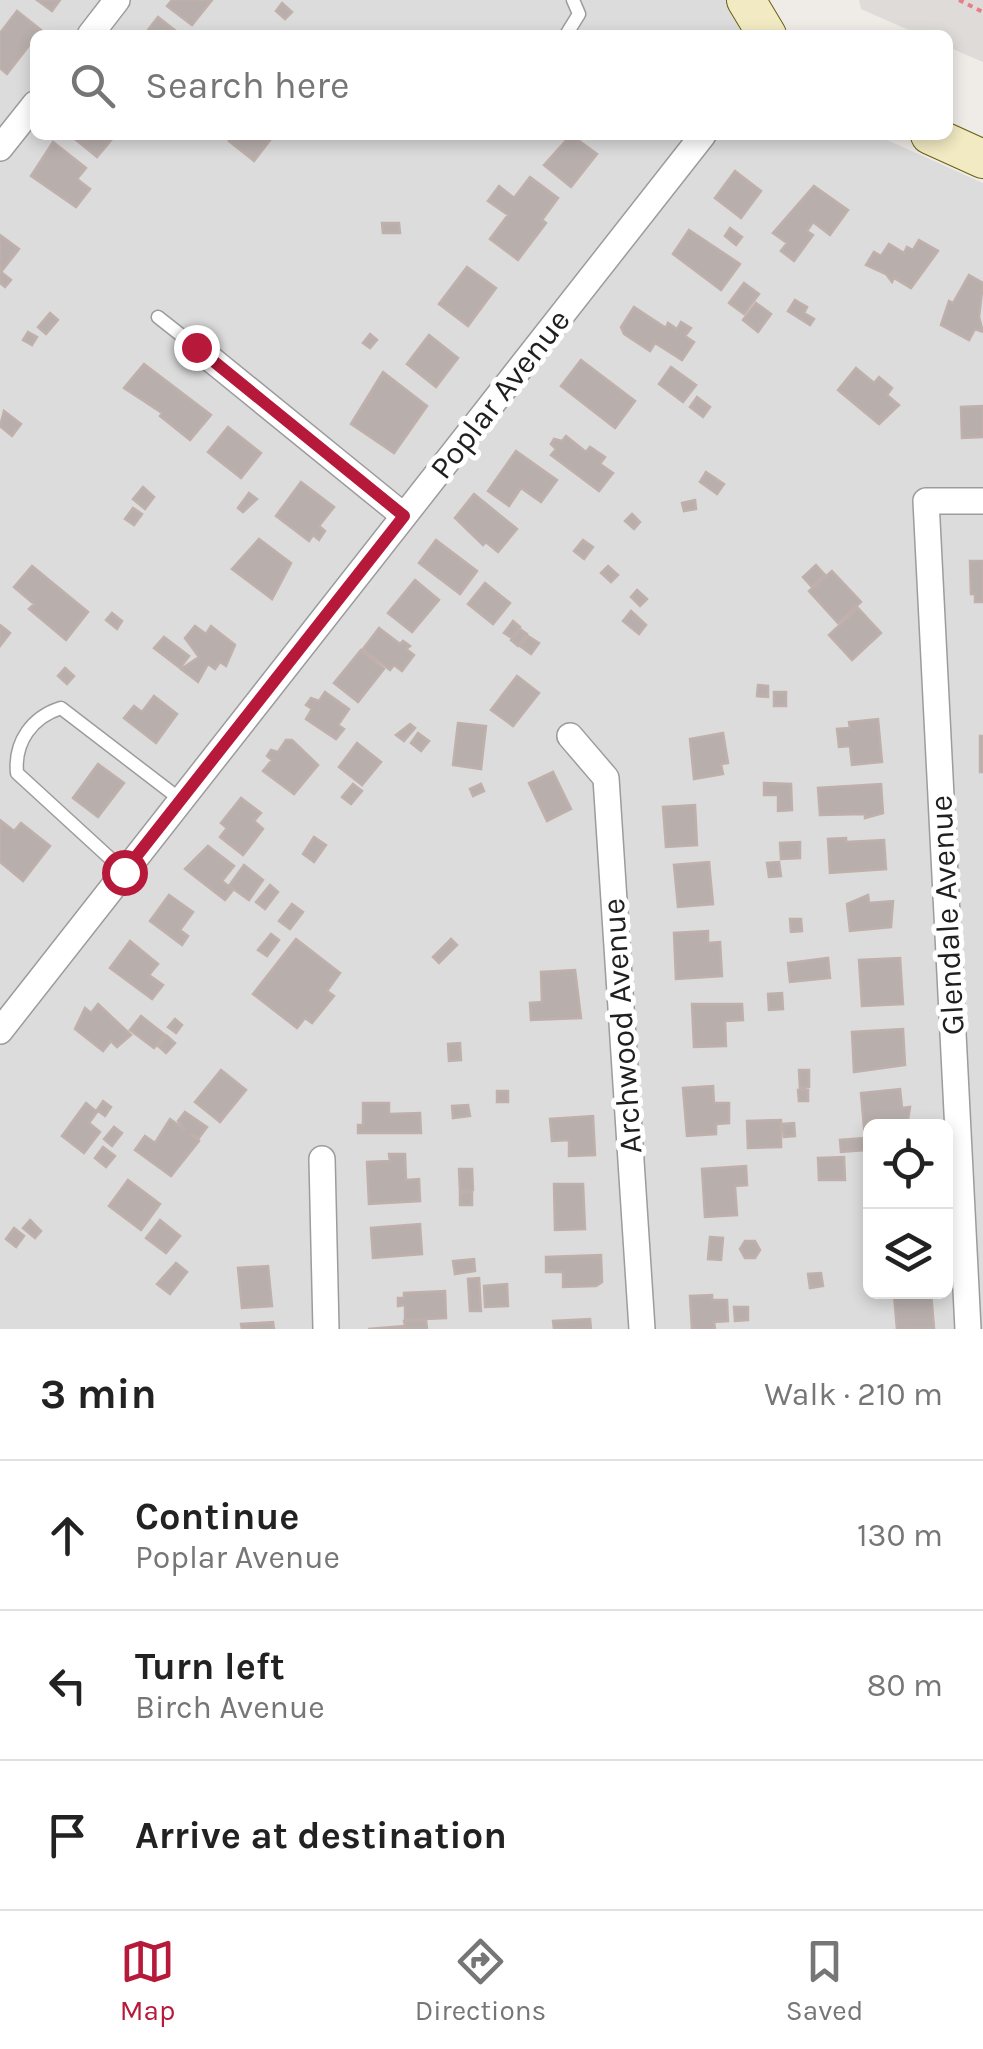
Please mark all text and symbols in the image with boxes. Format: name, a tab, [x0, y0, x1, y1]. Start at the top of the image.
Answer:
search box	[30, 30, 953, 140]
icon: search	[65, 58, 120, 113]
text: Search here	[145, 63, 349, 108]
street label: Poplar Avenue	[422, 302, 578, 486]
route end	[174, 325, 220, 371]
street label: Glendale Avenue	[922, 794, 972, 1036]
route start	[102, 850, 148, 896]
street label: Archwood Avenue	[595, 897, 649, 1155]
map controls	[863, 1119, 953, 1299]
button: locate	[863, 1119, 953, 1209]
button: layers	[863, 1209, 953, 1299]
text: 3 min	[40, 1369, 157, 1419]
text: Walk · 210 m	[764, 1376, 943, 1413]
text: Continue	[135, 1494, 299, 1539]
icon: ahead	[40, 1508, 95, 1563]
text: 130 m	[857, 1517, 943, 1554]
text: Poplar Avenue	[135, 1539, 340, 1576]
text: Turn left	[135, 1644, 285, 1689]
icon: left	[40, 1658, 95, 1713]
text: 80 m	[867, 1667, 943, 1704]
text: Birch Avenue	[135, 1689, 325, 1726]
icon: arrive	[40, 1808, 95, 1863]
text: Arrive at destination	[135, 1813, 507, 1858]
tab: Map	[120, 1934, 175, 2027]
tab: Directions	[415, 1934, 546, 2027]
tab: Saved	[786, 1934, 863, 2027]

